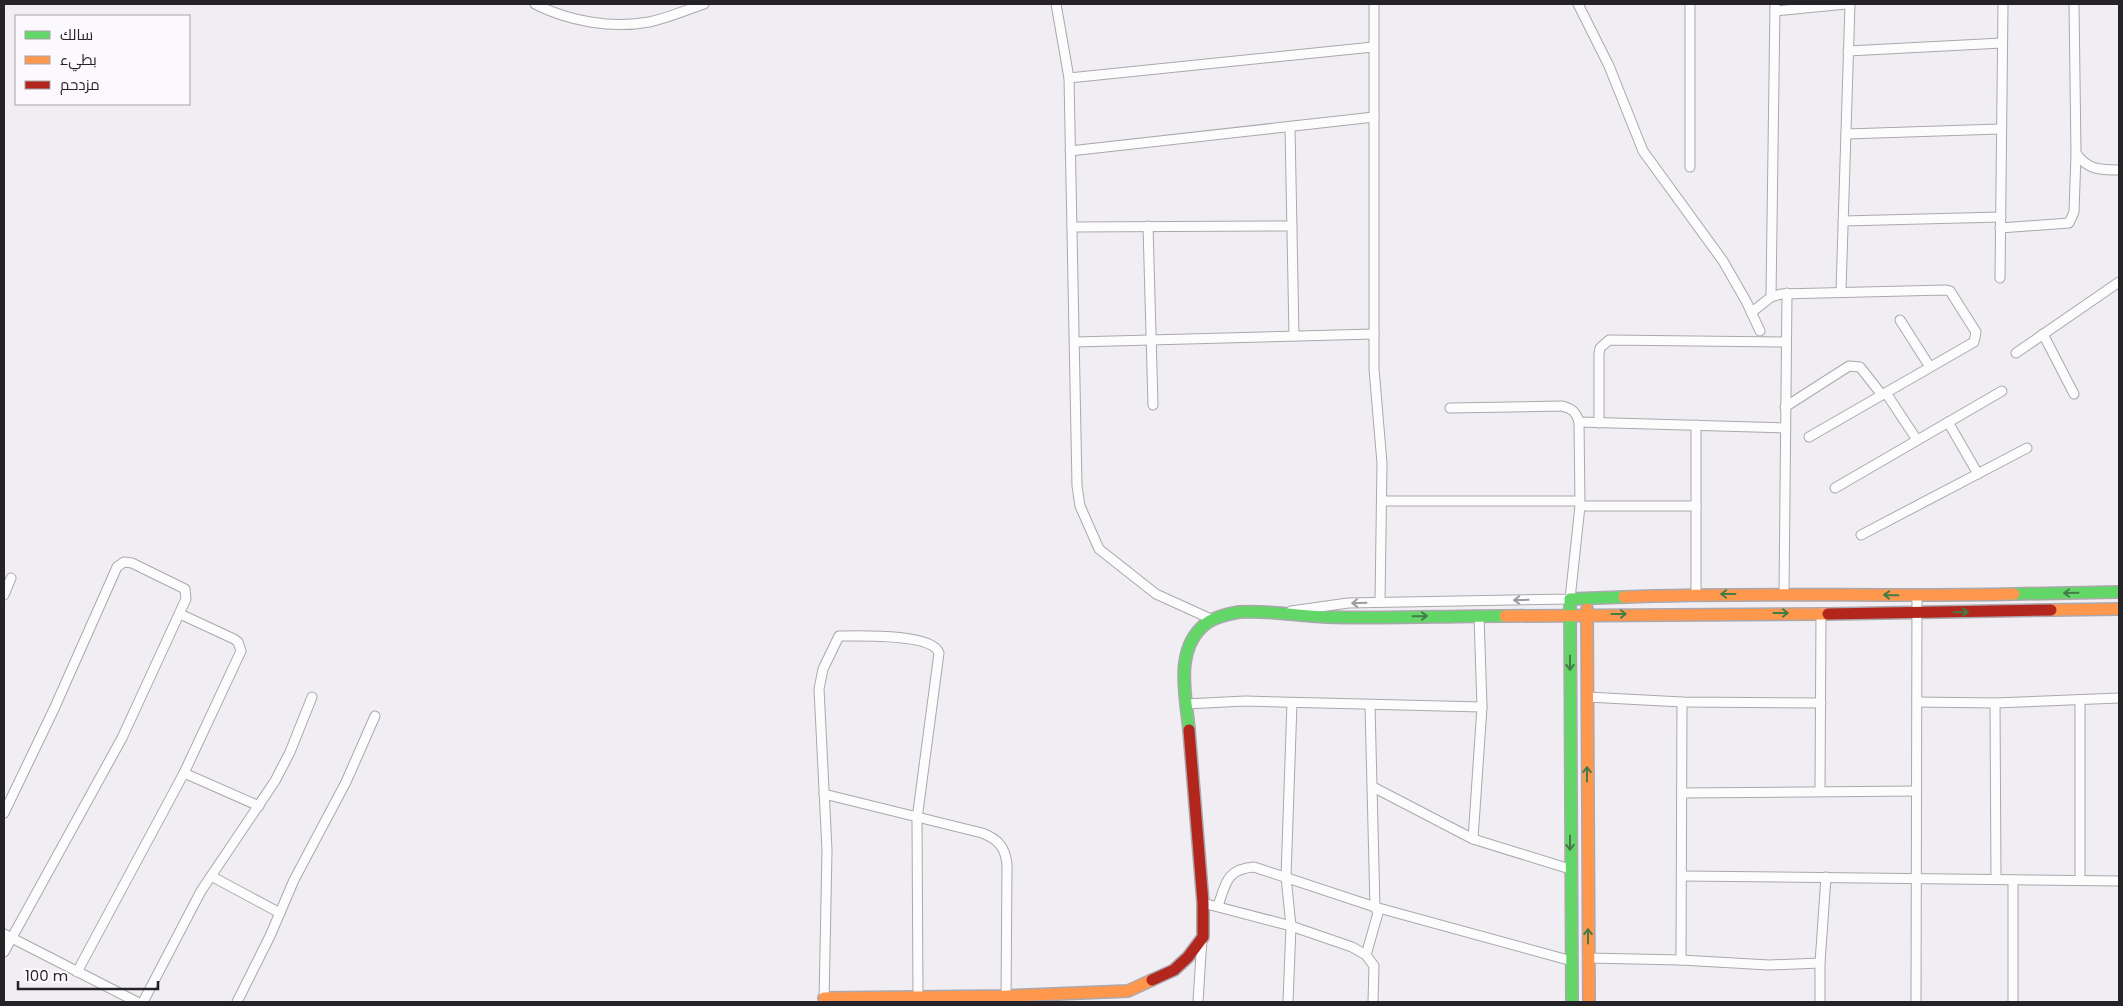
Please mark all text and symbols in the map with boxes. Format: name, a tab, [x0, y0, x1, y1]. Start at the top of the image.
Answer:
legend	[15, 15, 190, 105]
text: سالك	[60, 24, 93, 45]
text: بطيء	[60, 49, 97, 72]
text: مزدحم	[60, 74, 100, 95]
one-way arrow	[2063, 588, 2079, 598]
one-way arrow	[1720, 589, 1736, 599]
one-way arrow	[1883, 590, 1899, 599]
one-way arrow	[1513, 595, 1530, 605]
one-way arrow	[1351, 598, 1367, 607]
one-way arrow	[1952, 607, 1969, 617]
one-way arrow	[1772, 608, 1789, 618]
one-way arrow	[1610, 609, 1626, 619]
one-way arrow	[1412, 611, 1428, 621]
one-way arrow	[1565, 655, 1575, 671]
one-way arrow	[1582, 766, 1592, 782]
one-way arrow	[1565, 835, 1575, 851]
one-way arrow	[1583, 928, 1593, 944]
scale bar	[18, 958, 158, 990]
text: 100 m	[25, 965, 68, 986]

